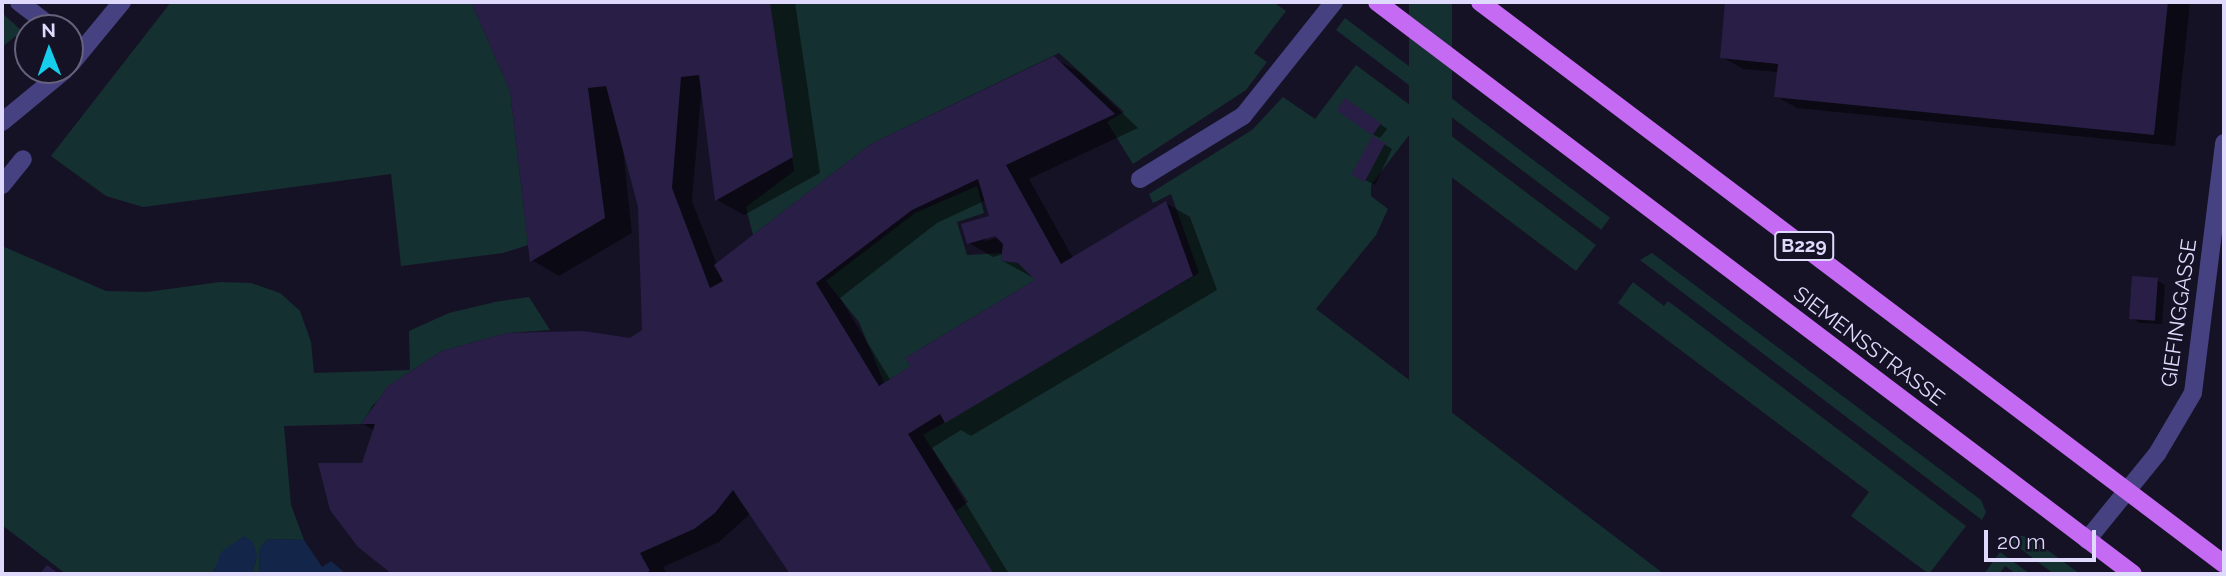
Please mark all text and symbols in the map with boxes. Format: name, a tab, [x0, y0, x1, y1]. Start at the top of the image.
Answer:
north arrow	[14, 14, 84, 84]
text: N	[41, 19, 56, 41]
road number: B229	[1772, 230, 1836, 262]
street label: GIEFINGGASSE	[2156, 237, 2202, 389]
street label: SIEMENSSTRASSE	[1789, 281, 1949, 411]
scale bar	[1988, 516, 2100, 560]
text: 20 m	[1997, 529, 2045, 554]

